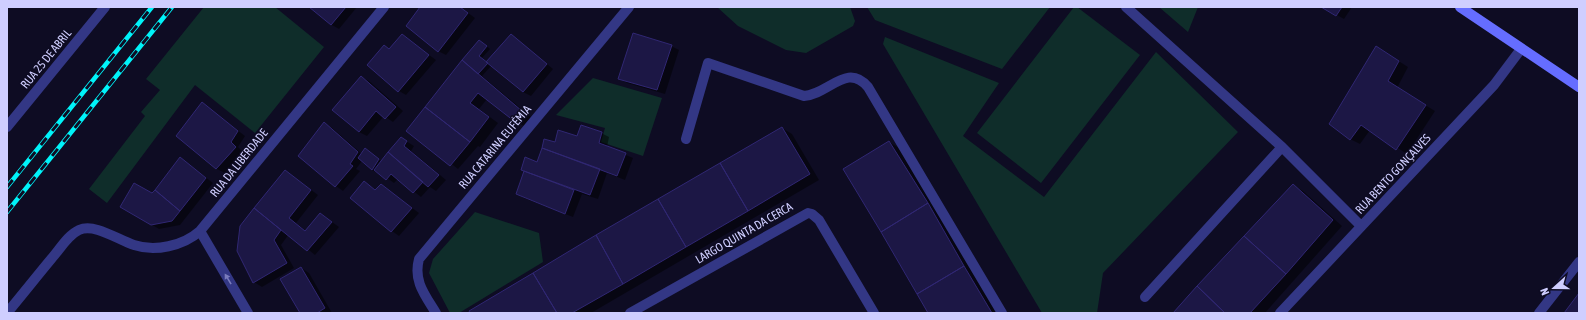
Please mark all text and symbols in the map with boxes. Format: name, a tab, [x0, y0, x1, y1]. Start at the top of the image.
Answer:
street label: RUA 25 DE ABRIL	[18, 26, 74, 91]
street label: RUA CATARINA EUFÉMIA	[456, 102, 534, 192]
street label: RUA DA LIBERDADE	[207, 126, 271, 200]
street label: RUA BENTO GONÇALVES	[1352, 131, 1434, 217]
street label: LARGO QUINTA DA CERCA	[693, 199, 795, 267]
north arrow	[1534, 268, 1574, 308]
one-way arrow	[225, 274, 232, 285]
text: N	[1538, 286, 1551, 297]

